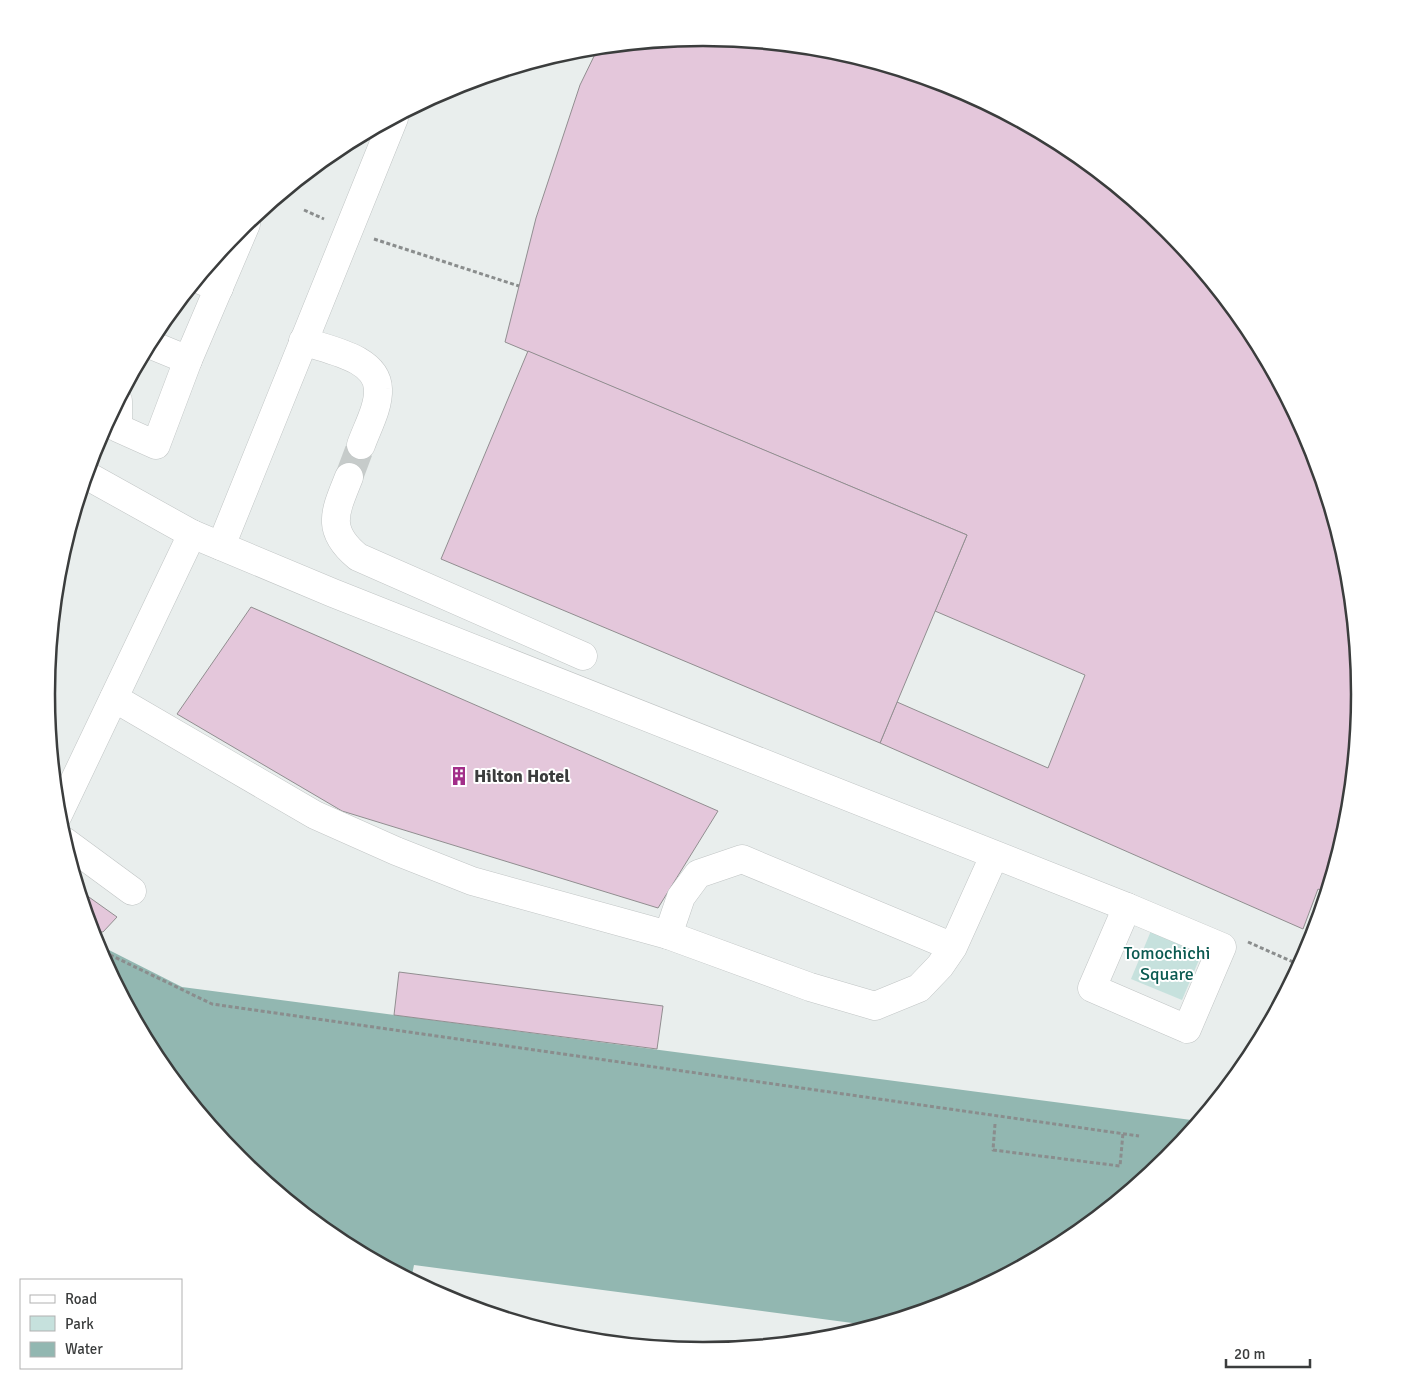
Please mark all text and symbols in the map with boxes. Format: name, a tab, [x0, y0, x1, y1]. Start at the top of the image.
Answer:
building icon: Hilton Hotel	[448, 765, 470, 787]
place label: Hilton Hotel	[474, 765, 570, 787]
park label: Tomochichi Square	[1124, 942, 1210, 985]
legend	[20, 1279, 182, 1369]
text: Road	[65, 1290, 97, 1308]
text: Park	[65, 1315, 94, 1333]
scale bar	[1226, 1336, 1310, 1368]
text: Water	[65, 1340, 103, 1358]
text: 20 m	[1234, 1345, 1265, 1363]

